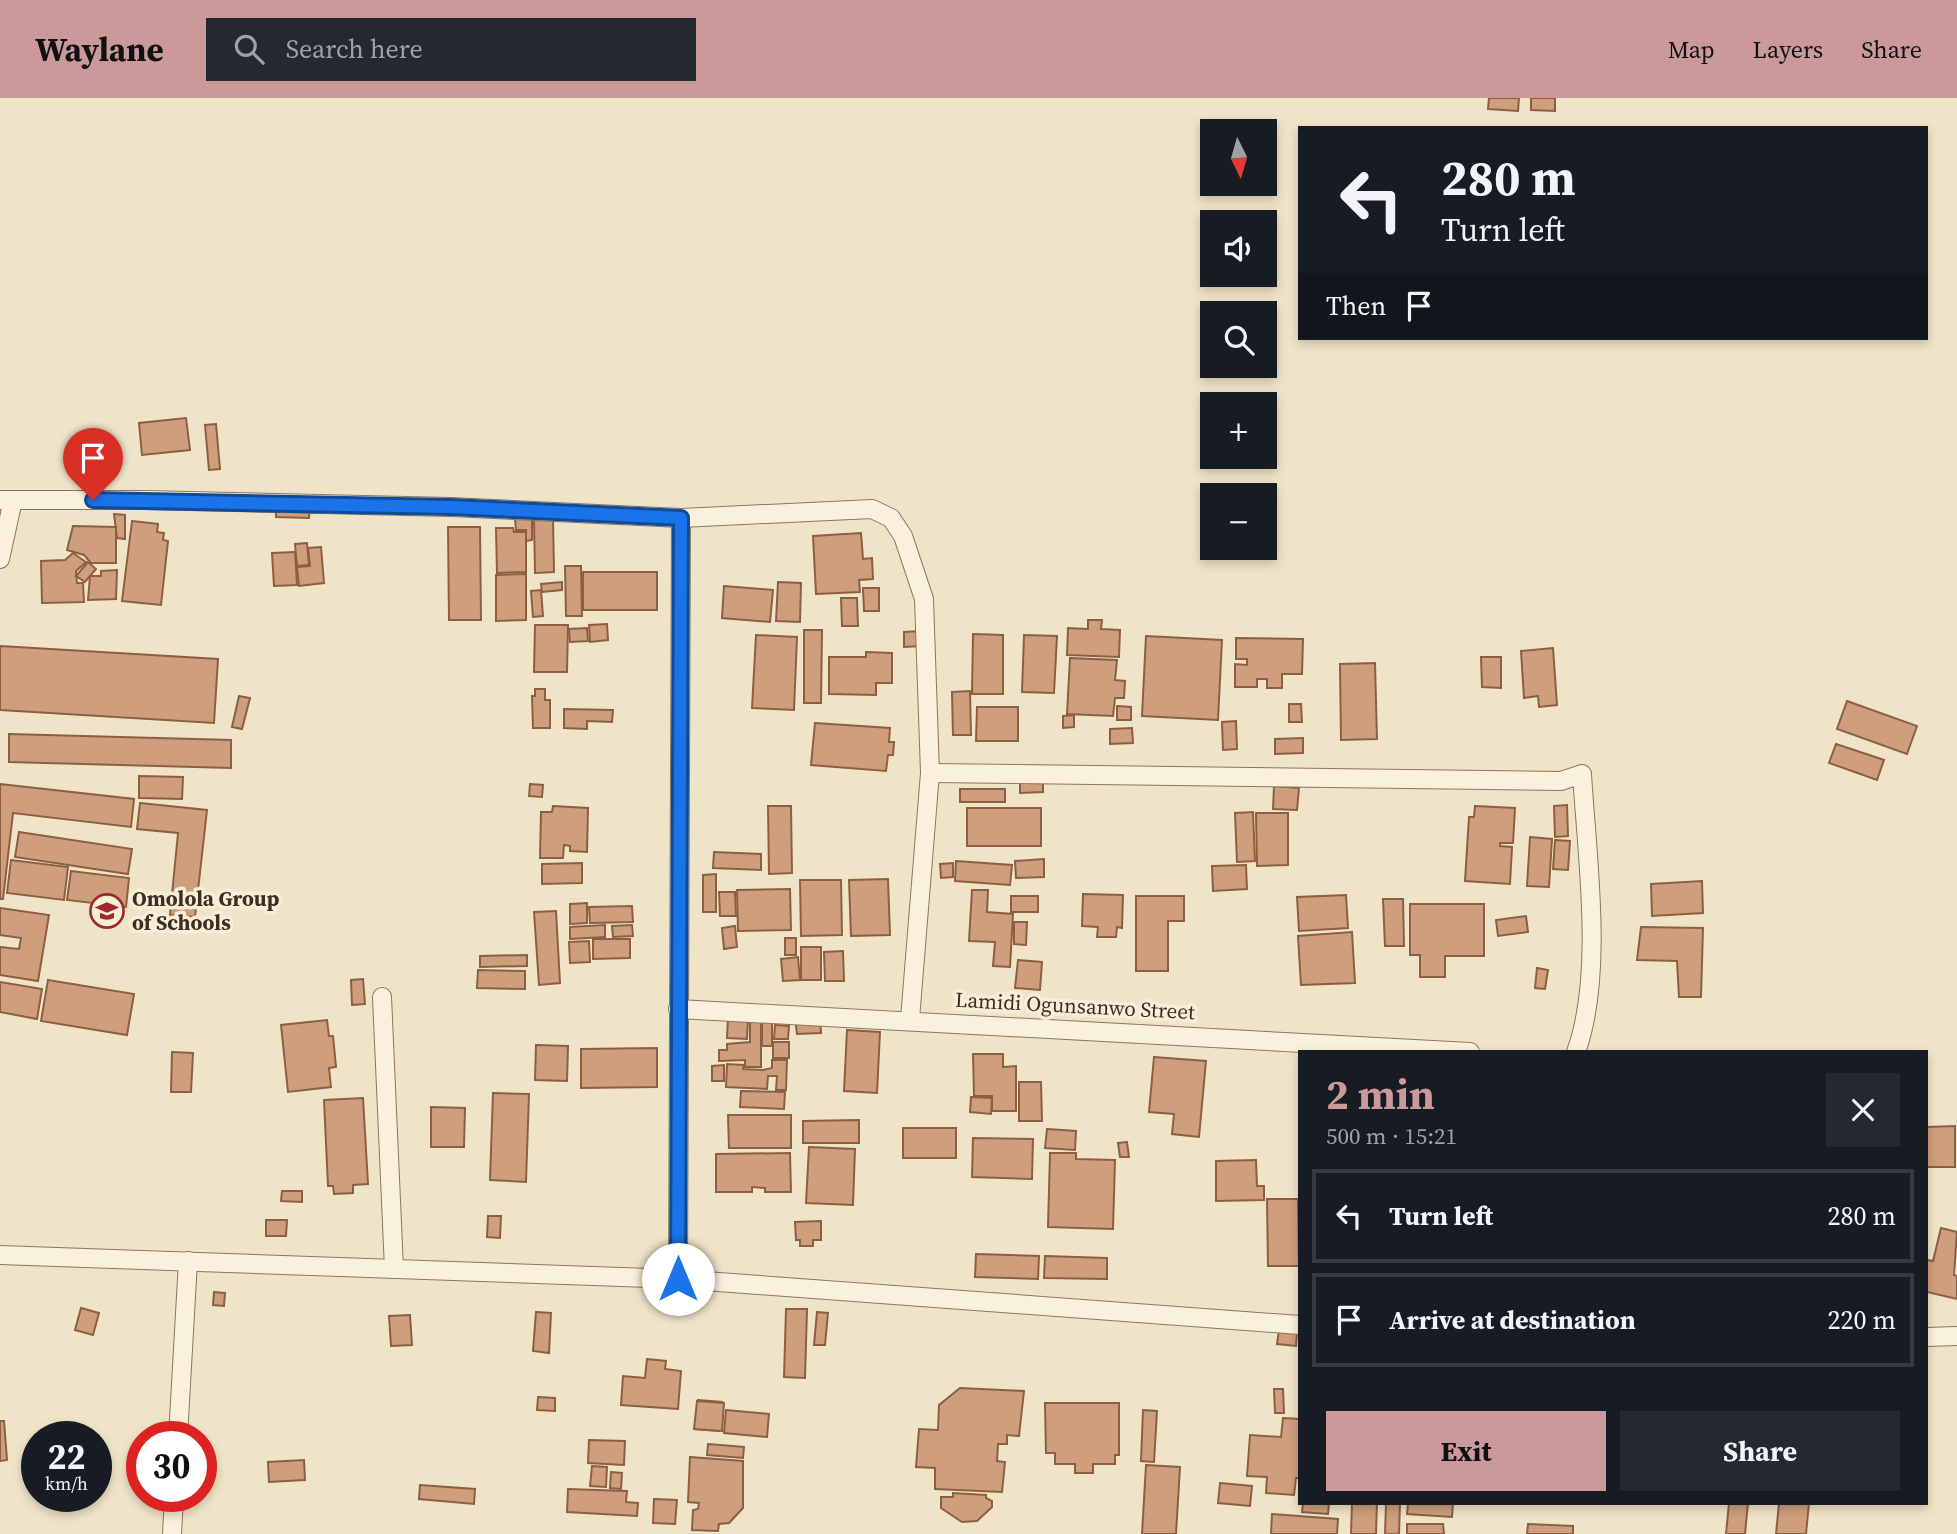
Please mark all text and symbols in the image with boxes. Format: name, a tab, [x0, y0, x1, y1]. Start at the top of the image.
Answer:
search box	[206, 18, 696, 81]
text: Waylane	[35, 27, 164, 72]
icon: search	[230, 30, 268, 68]
text: Search here	[286, 31, 423, 67]
text: Map	[1668, 33, 1715, 66]
text: Layers	[1753, 33, 1823, 66]
text: Share	[1861, 33, 1922, 66]
north arrow	[1200, 119, 1278, 196]
map controls	[1200, 119, 1277, 560]
text: 280 m	[1441, 144, 1576, 211]
icon: left	[1326, 154, 1417, 245]
text: Turn left	[1441, 208, 1565, 252]
button: sound	[1200, 210, 1277, 287]
icon: arrive	[1400, 287, 1438, 325]
text: Then	[1326, 288, 1386, 324]
button: search	[1200, 301, 1277, 378]
button: +	[1200, 392, 1277, 469]
pin	[63, 428, 123, 500]
icon: arrive	[74, 439, 112, 477]
button: −	[1200, 483, 1277, 560]
place label: Omolola Group of Schools	[132, 884, 279, 937]
school or university icon: Omolola Group of Schools	[88, 892, 126, 930]
street label: Lamidi Ogunsanwo Street	[954, 985, 1196, 1026]
text: 2 min	[1326, 1065, 1435, 1123]
button: close	[1826, 1073, 1900, 1147]
text: 500 m · 15:21	[1326, 1120, 1457, 1152]
icon: left	[1330, 1197, 1368, 1235]
text: Turn left	[1389, 1198, 1493, 1234]
text: 280 m	[1828, 1198, 1896, 1234]
position arrow	[641, 1242, 715, 1316]
icon: arrive	[1330, 1301, 1368, 1339]
text: Arrive at destination	[1389, 1302, 1636, 1338]
text: 220 m	[1828, 1302, 1896, 1338]
button: Exit	[1326, 1411, 1606, 1491]
button: Share	[1620, 1411, 1900, 1491]
speed limit sign: 30	[126, 1421, 217, 1512]
text: 22	[48, 1433, 85, 1481]
text: km/h	[45, 1471, 88, 1496]

